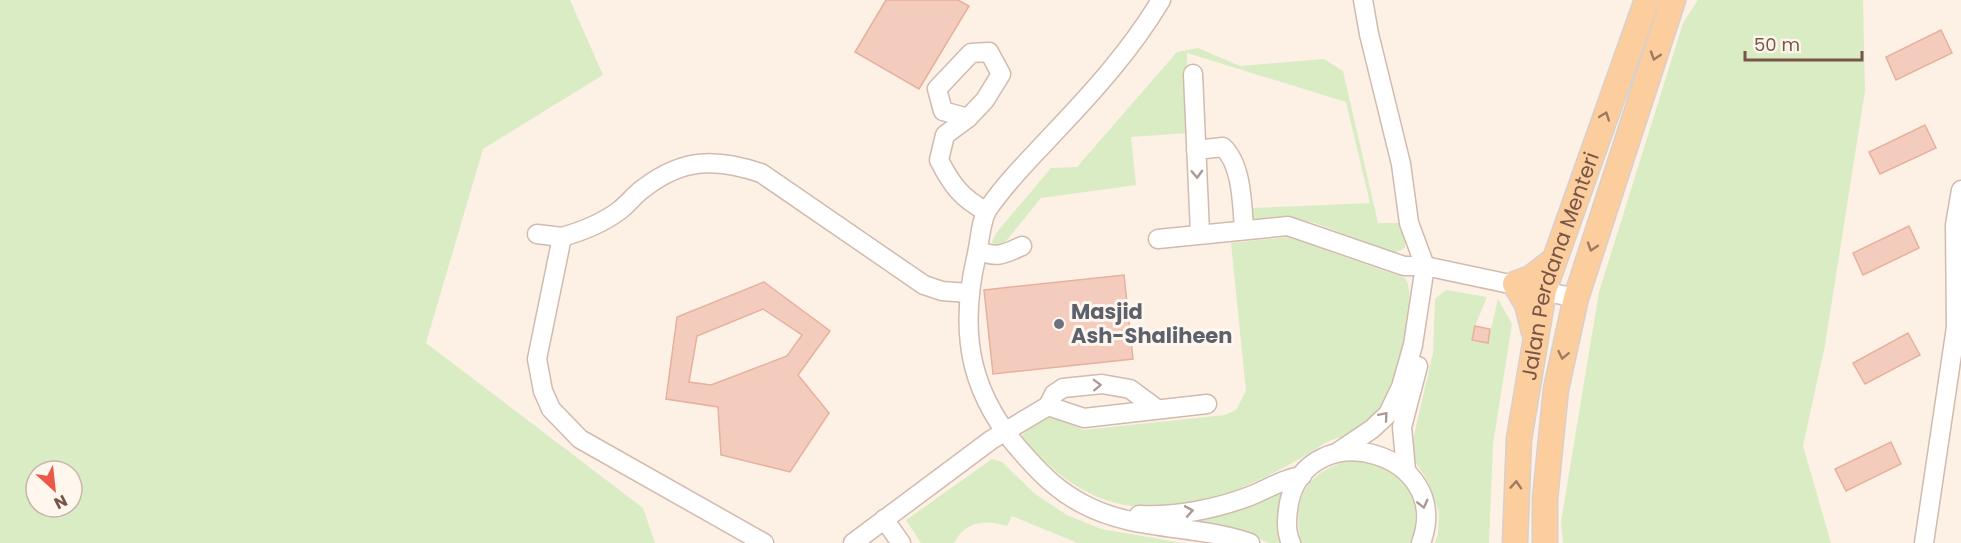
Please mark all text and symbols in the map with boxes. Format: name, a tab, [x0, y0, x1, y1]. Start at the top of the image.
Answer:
scale bar	[1745, 24, 1862, 62]
text: 50 m	[1754, 32, 1800, 57]
one-way arrow	[1650, 50, 1662, 61]
one-way arrow	[1598, 112, 1611, 122]
street label: Jalan Perdana Menteri	[1514, 148, 1606, 383]
one-way arrow	[1191, 170, 1203, 179]
one-way arrow	[1587, 241, 1599, 252]
place label: Masjid Ash-Shaliheen	[1071, 297, 1232, 350]
marker: Masjid Ash-Shaliheen	[1052, 317, 1066, 331]
one-way arrow	[1557, 350, 1570, 360]
one-way arrow	[1093, 379, 1102, 391]
one-way arrow	[1377, 412, 1388, 423]
north arrow	[24, 459, 84, 519]
one-way arrow	[1510, 480, 1523, 489]
text: N	[50, 489, 71, 515]
one-way arrow	[1415, 499, 1428, 509]
one-way arrow	[1184, 505, 1194, 518]

